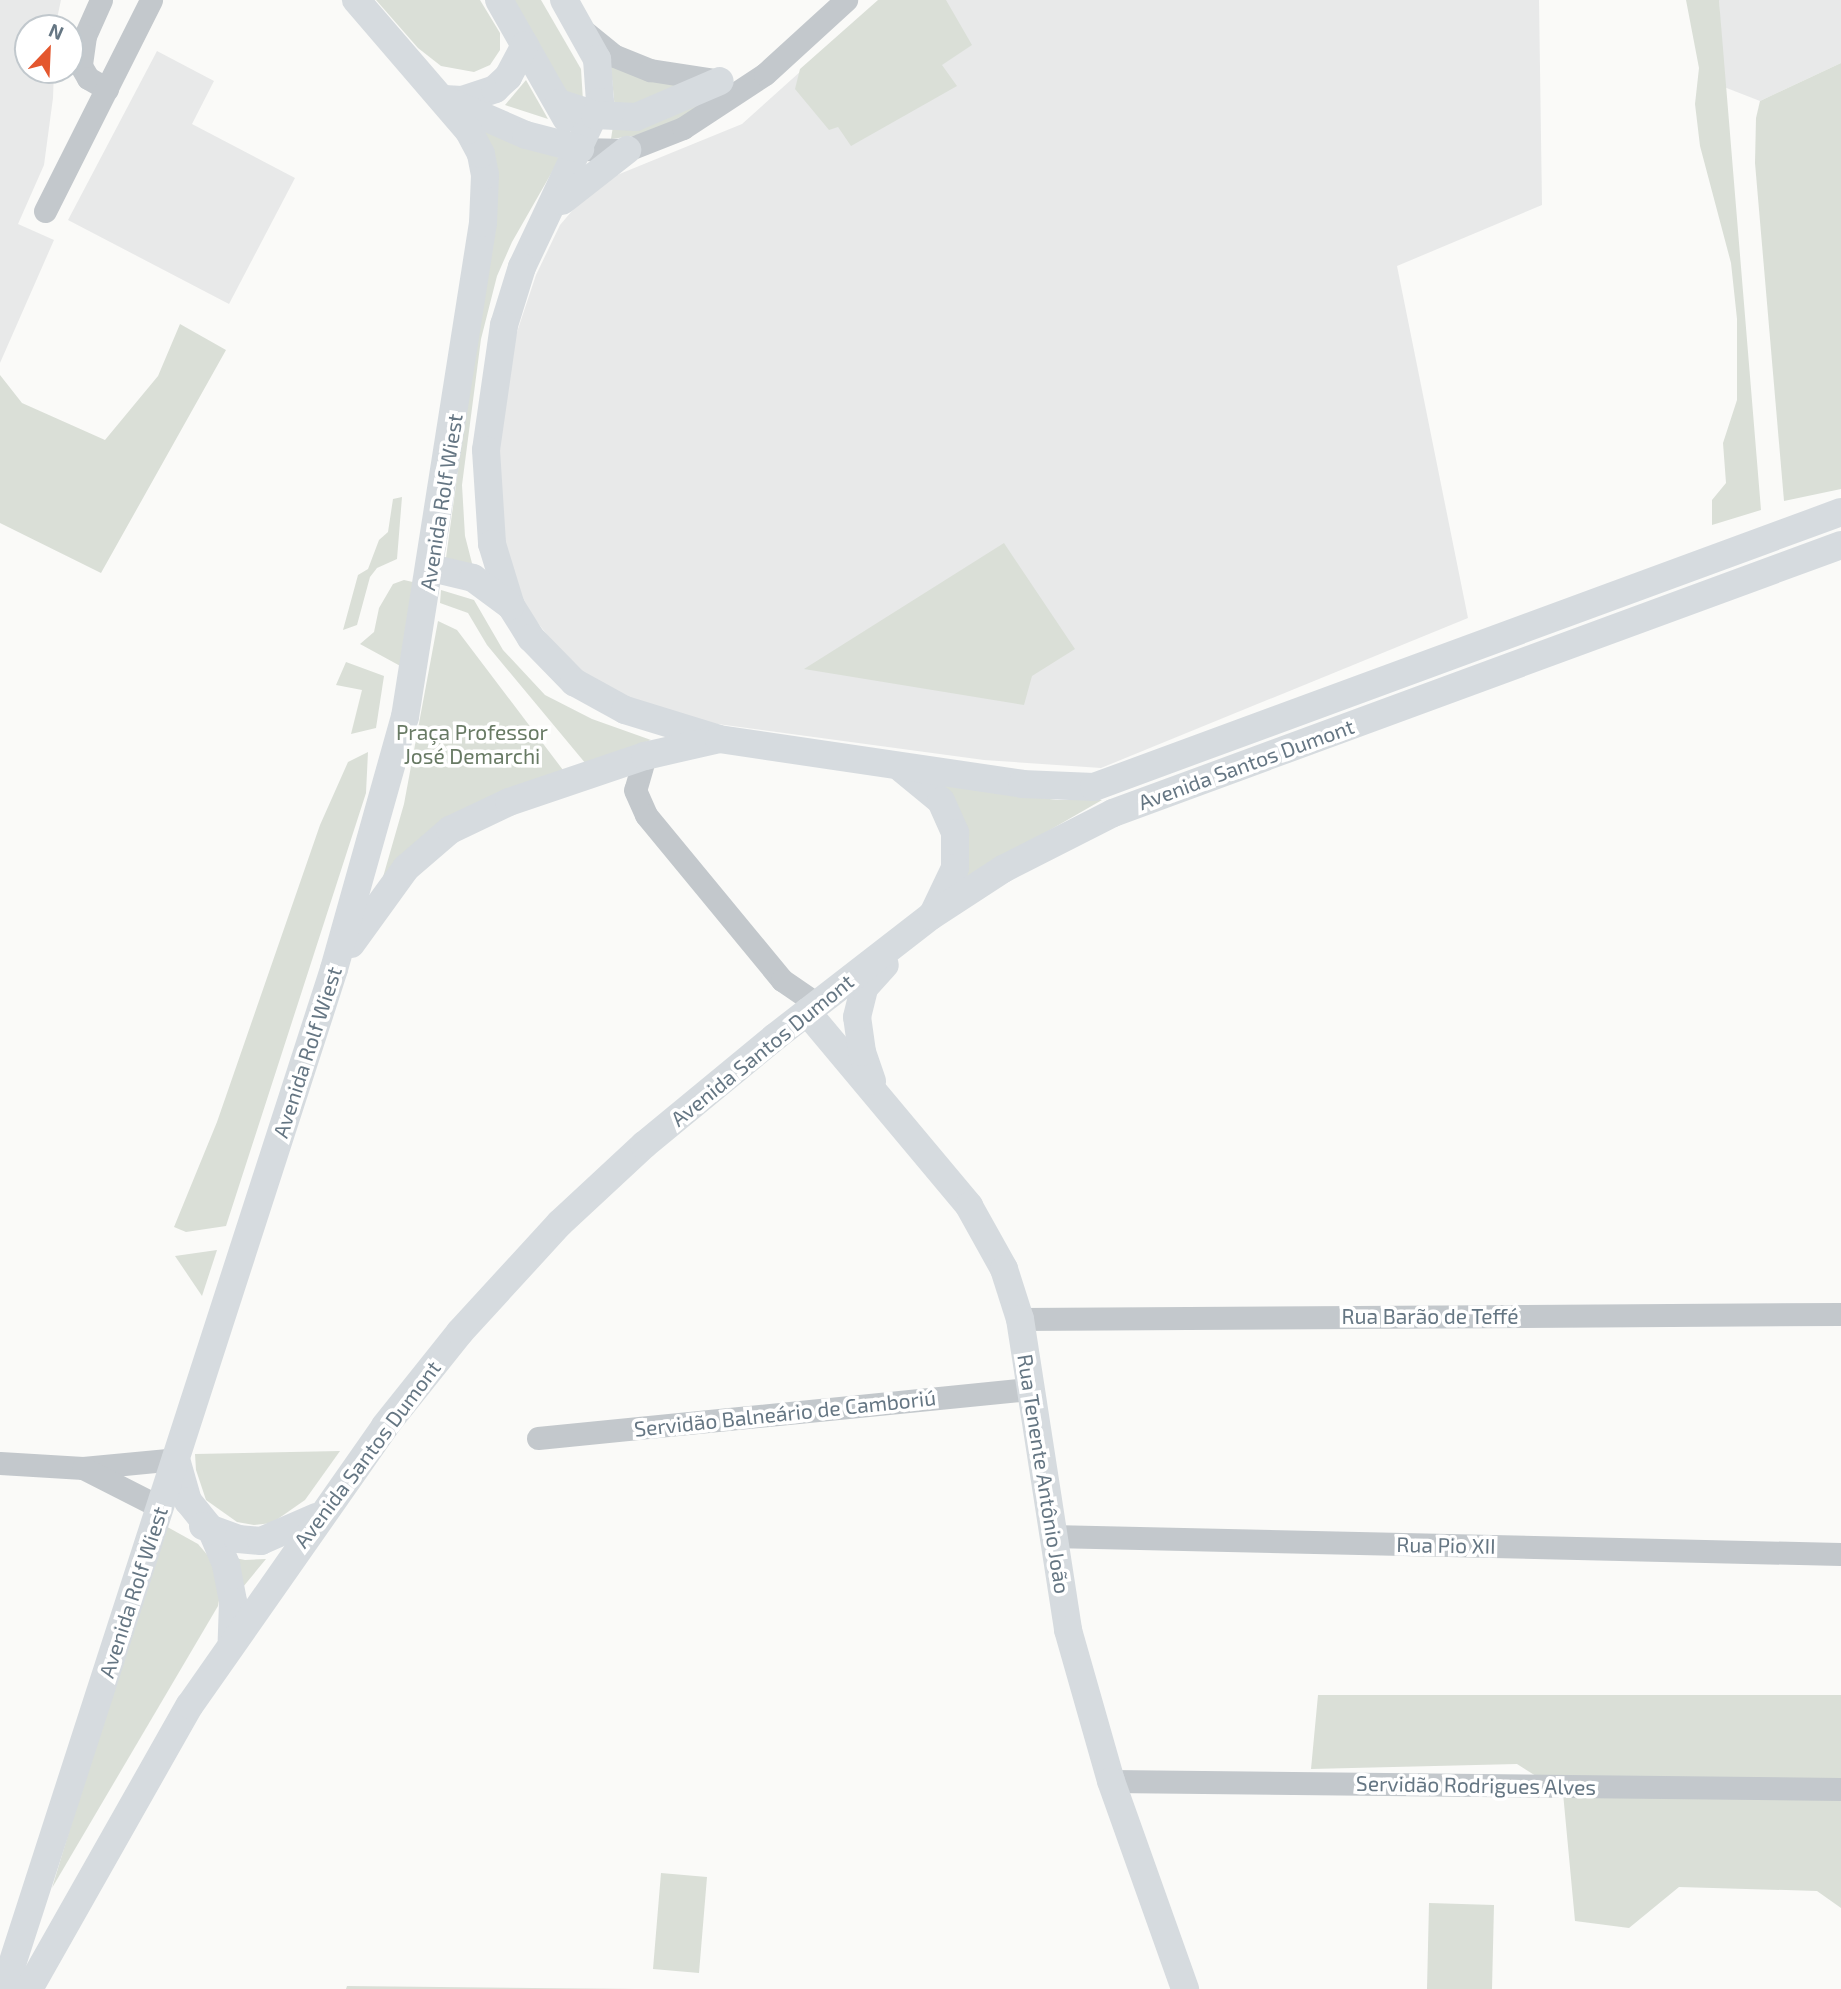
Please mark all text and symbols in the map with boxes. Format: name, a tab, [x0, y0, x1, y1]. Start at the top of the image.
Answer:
north arrow	[14, 14, 84, 84]
text: N	[46, 18, 67, 44]
street label: Avenida Rolf Wiest	[415, 412, 467, 592]
street label: Avenida Santos Dumont	[1135, 713, 1357, 815]
park label: Praça Professor José Demarchi	[396, 719, 548, 769]
street label: Avenida Rolf Wiest	[267, 963, 347, 1141]
street label: Avenida Santos Dumont	[666, 969, 858, 1131]
street label: Rua Barão de Teffé	[1341, 1303, 1519, 1329]
street label: Rua Tenente Antônio João	[1012, 1352, 1076, 1596]
street label: Avenida Santos Dumont	[288, 1355, 446, 1553]
street label: Servidão Balneário de Camboriú	[633, 1385, 937, 1441]
street label: Avenida Rolf Wiest	[93, 1503, 173, 1681]
street label: Rua Pio XII	[1396, 1532, 1496, 1558]
street label: Servidão Rodrigues Alves	[1356, 1770, 1596, 1800]

